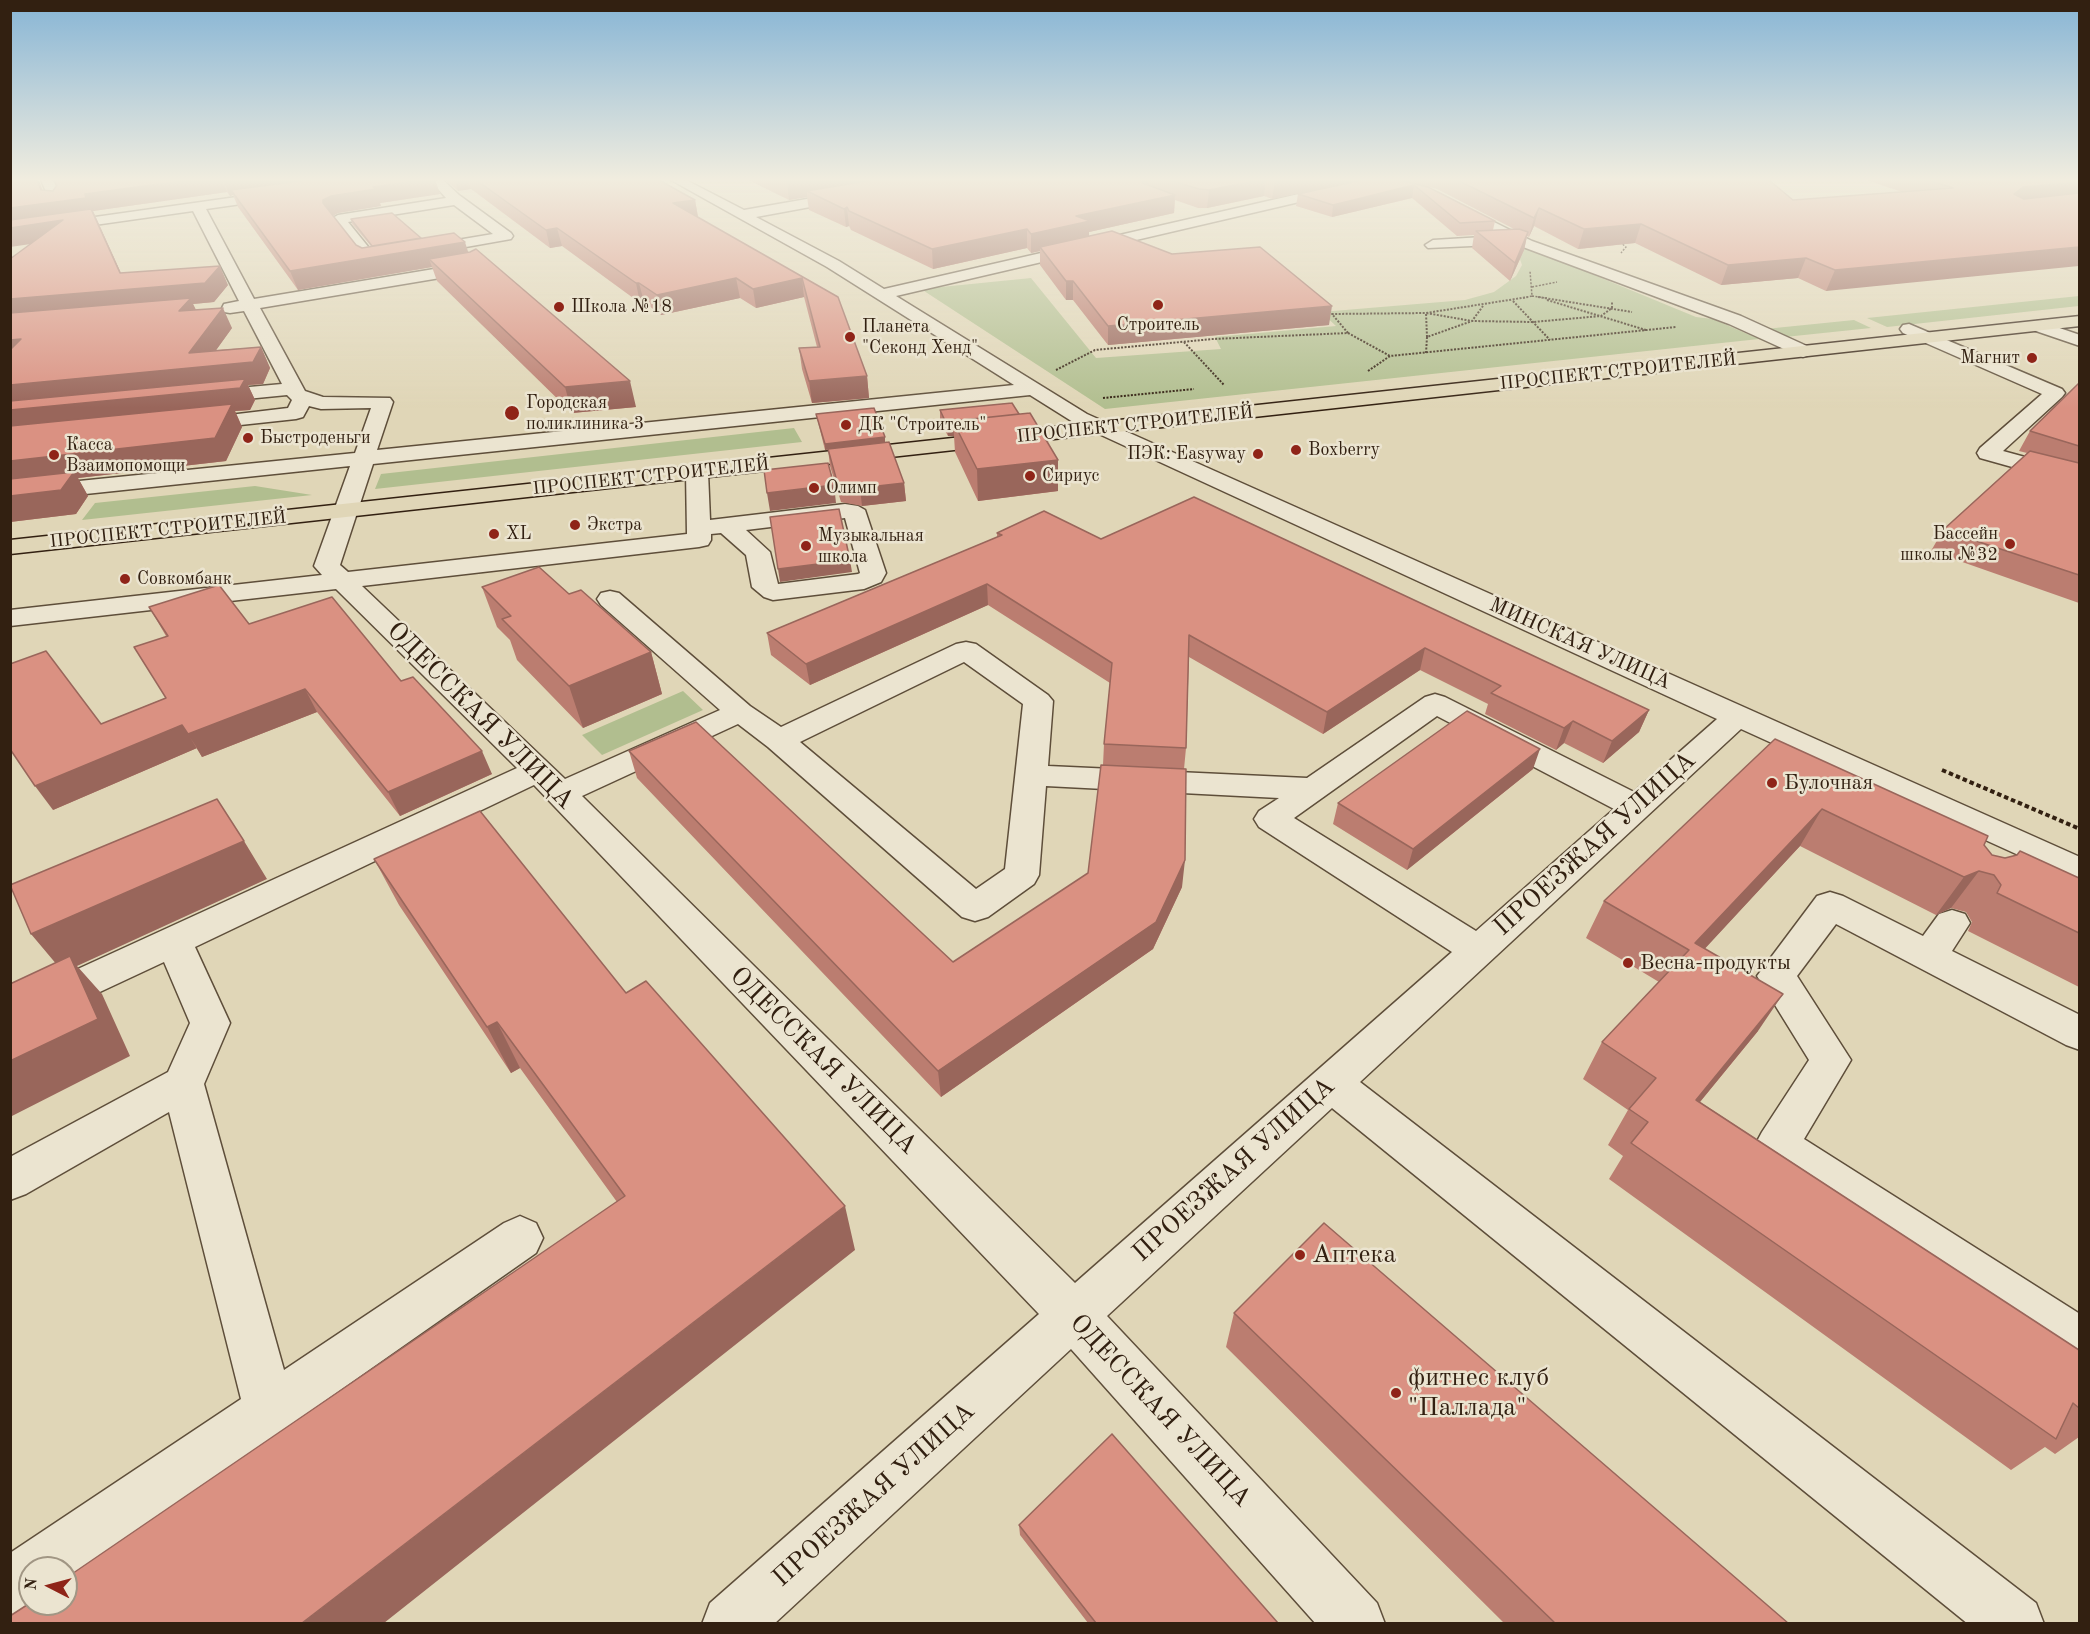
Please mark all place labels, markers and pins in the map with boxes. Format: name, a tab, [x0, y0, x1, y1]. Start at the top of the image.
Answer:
place label: Школа №18	[571, 296, 672, 318]
marker: Строитель	[1151, 298, 1165, 312]
marker: Школа №18	[552, 300, 566, 314]
place label: Строитель	[1117, 314, 1199, 336]
place label: Планета "Секонд Хенд"	[862, 316, 978, 358]
marker: Планета "Секонд Хенд"	[843, 330, 857, 344]
place label: Магнит	[1960, 347, 2020, 369]
marker: Магнит	[2025, 351, 2039, 365]
place label: Городская поликлиника 3	[526, 392, 644, 434]
marker: Городская поликлиника 3	[503, 404, 521, 422]
place label: ДК "Строитель"	[858, 414, 986, 436]
marker: ДК "Строитель"	[839, 418, 853, 432]
place label: Быстроденьги	[260, 427, 371, 449]
marker: Быстроденьги	[241, 431, 255, 445]
place label: Касса Взаимопомощи	[66, 434, 186, 476]
place label: Boxberry	[1308, 439, 1380, 461]
place label: ПЭК: Easyway	[1127, 443, 1246, 465]
marker: Boxberry	[1289, 443, 1303, 457]
marker: ПЭК: Easyway	[1251, 447, 1265, 461]
marker: Касса Взаимопомощи	[47, 448, 61, 462]
place label: Сириус	[1042, 465, 1099, 487]
marker: Сириус	[1023, 469, 1037, 483]
place label: Олимп	[826, 477, 877, 499]
marker: Олимп	[807, 481, 821, 495]
place label: Экстра	[587, 514, 642, 536]
marker: Экстра	[568, 518, 582, 532]
place label: XL	[506, 523, 532, 545]
place label: Бассейн школы №32	[1900, 523, 1998, 566]
place label: Музыкальная школа	[818, 525, 924, 568]
marker: XL	[487, 527, 501, 541]
marker: Бассейн школы №32	[2003, 537, 2017, 551]
marker: Музыкальная школа	[799, 539, 813, 553]
place label: Совкомбанк	[137, 568, 232, 590]
marker: Совкомбанк	[118, 572, 132, 586]
place label: Булочная	[1784, 770, 1873, 796]
marker: Булочная	[1765, 776, 1779, 790]
place label: Весна-продукты	[1640, 950, 1791, 976]
marker: Весна-продукты	[1621, 956, 1635, 970]
place label: Аптека	[1312, 1239, 1396, 1271]
marker: Аптека	[1293, 1248, 1307, 1262]
place label: фитнес клуб "Паллада"	[1408, 1362, 1549, 1424]
marker: фитнес клуб "Паллада"	[1389, 1386, 1403, 1400]

